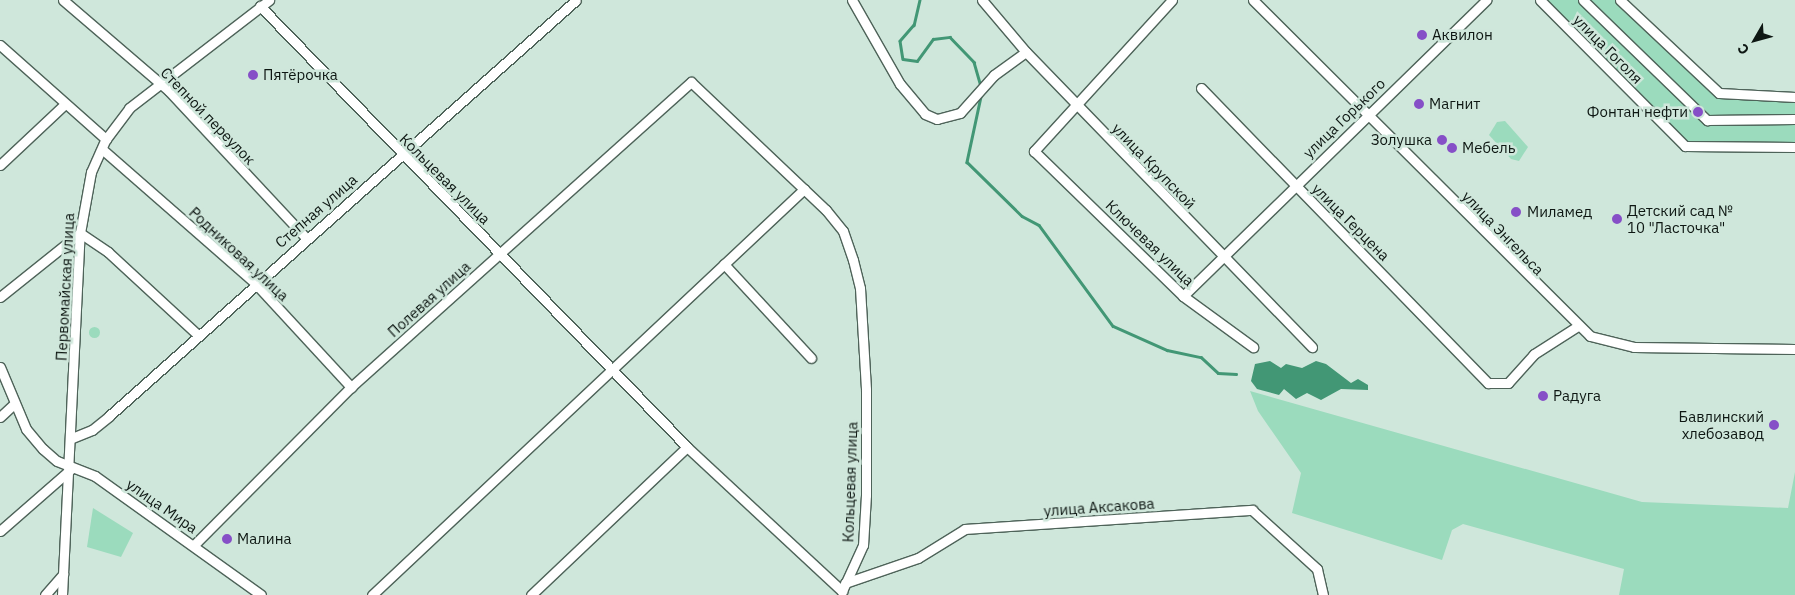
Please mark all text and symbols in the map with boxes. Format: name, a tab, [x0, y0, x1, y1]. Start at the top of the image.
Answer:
street label: улица Гоголя	[1570, 11, 1646, 87]
north arrow	[1730, 15, 1780, 65]
place label: Аквилон	[1432, 26, 1493, 44]
marker: Аквилон	[1416, 29, 1428, 41]
text: С	[1733, 40, 1753, 58]
street label: Степной переулок	[157, 63, 259, 169]
place label: Пятёрочка	[263, 66, 338, 84]
marker: Пятёрочка	[247, 69, 259, 81]
street label: улица Горького	[1299, 74, 1389, 162]
place label: Магнит	[1429, 95, 1480, 113]
marker: Магнит	[1413, 98, 1425, 110]
place label: Фонтан нефти	[1587, 103, 1688, 121]
marker: Фонтан нефти	[1692, 106, 1704, 118]
street label: улица Крупской	[1108, 119, 1200, 213]
street label: Кольцевая улица	[396, 130, 494, 228]
place label: Золушка	[1371, 131, 1432, 149]
marker: Золушка	[1436, 134, 1448, 146]
place label: Мебель	[1462, 139, 1515, 157]
marker: Мебель	[1446, 142, 1458, 154]
street label: Степная улица	[271, 170, 361, 252]
street label: улица Герцена	[1309, 180, 1393, 264]
street label: улица Энгельса	[1458, 187, 1548, 279]
street label: Ключевая улица	[1102, 196, 1198, 290]
place label: Детский сад № 10 "Ласточка"	[1627, 201, 1734, 236]
street label: Родниковая улица	[185, 203, 293, 305]
place label: Миламед	[1527, 203, 1592, 221]
marker: Миламед	[1509, 205, 1523, 219]
street label: Первомайская улица	[52, 213, 78, 361]
marker: Детский сад № 10 "Ласточка"	[1611, 213, 1623, 225]
street label: Полевая улица	[384, 257, 474, 341]
place label: Радуга	[1553, 387, 1601, 405]
marker: Радуга	[1537, 390, 1549, 402]
place label: Бавлинский хлебозавод	[1679, 407, 1764, 442]
marker: Бавлинский хлебозавод	[1768, 419, 1780, 431]
street label: Кольцевая улица	[839, 421, 861, 543]
street label: улица Мира	[123, 475, 201, 537]
street label: улица Аксакова	[1043, 494, 1155, 520]
place label: Малина	[237, 530, 291, 548]
marker: Малина	[221, 533, 233, 545]

